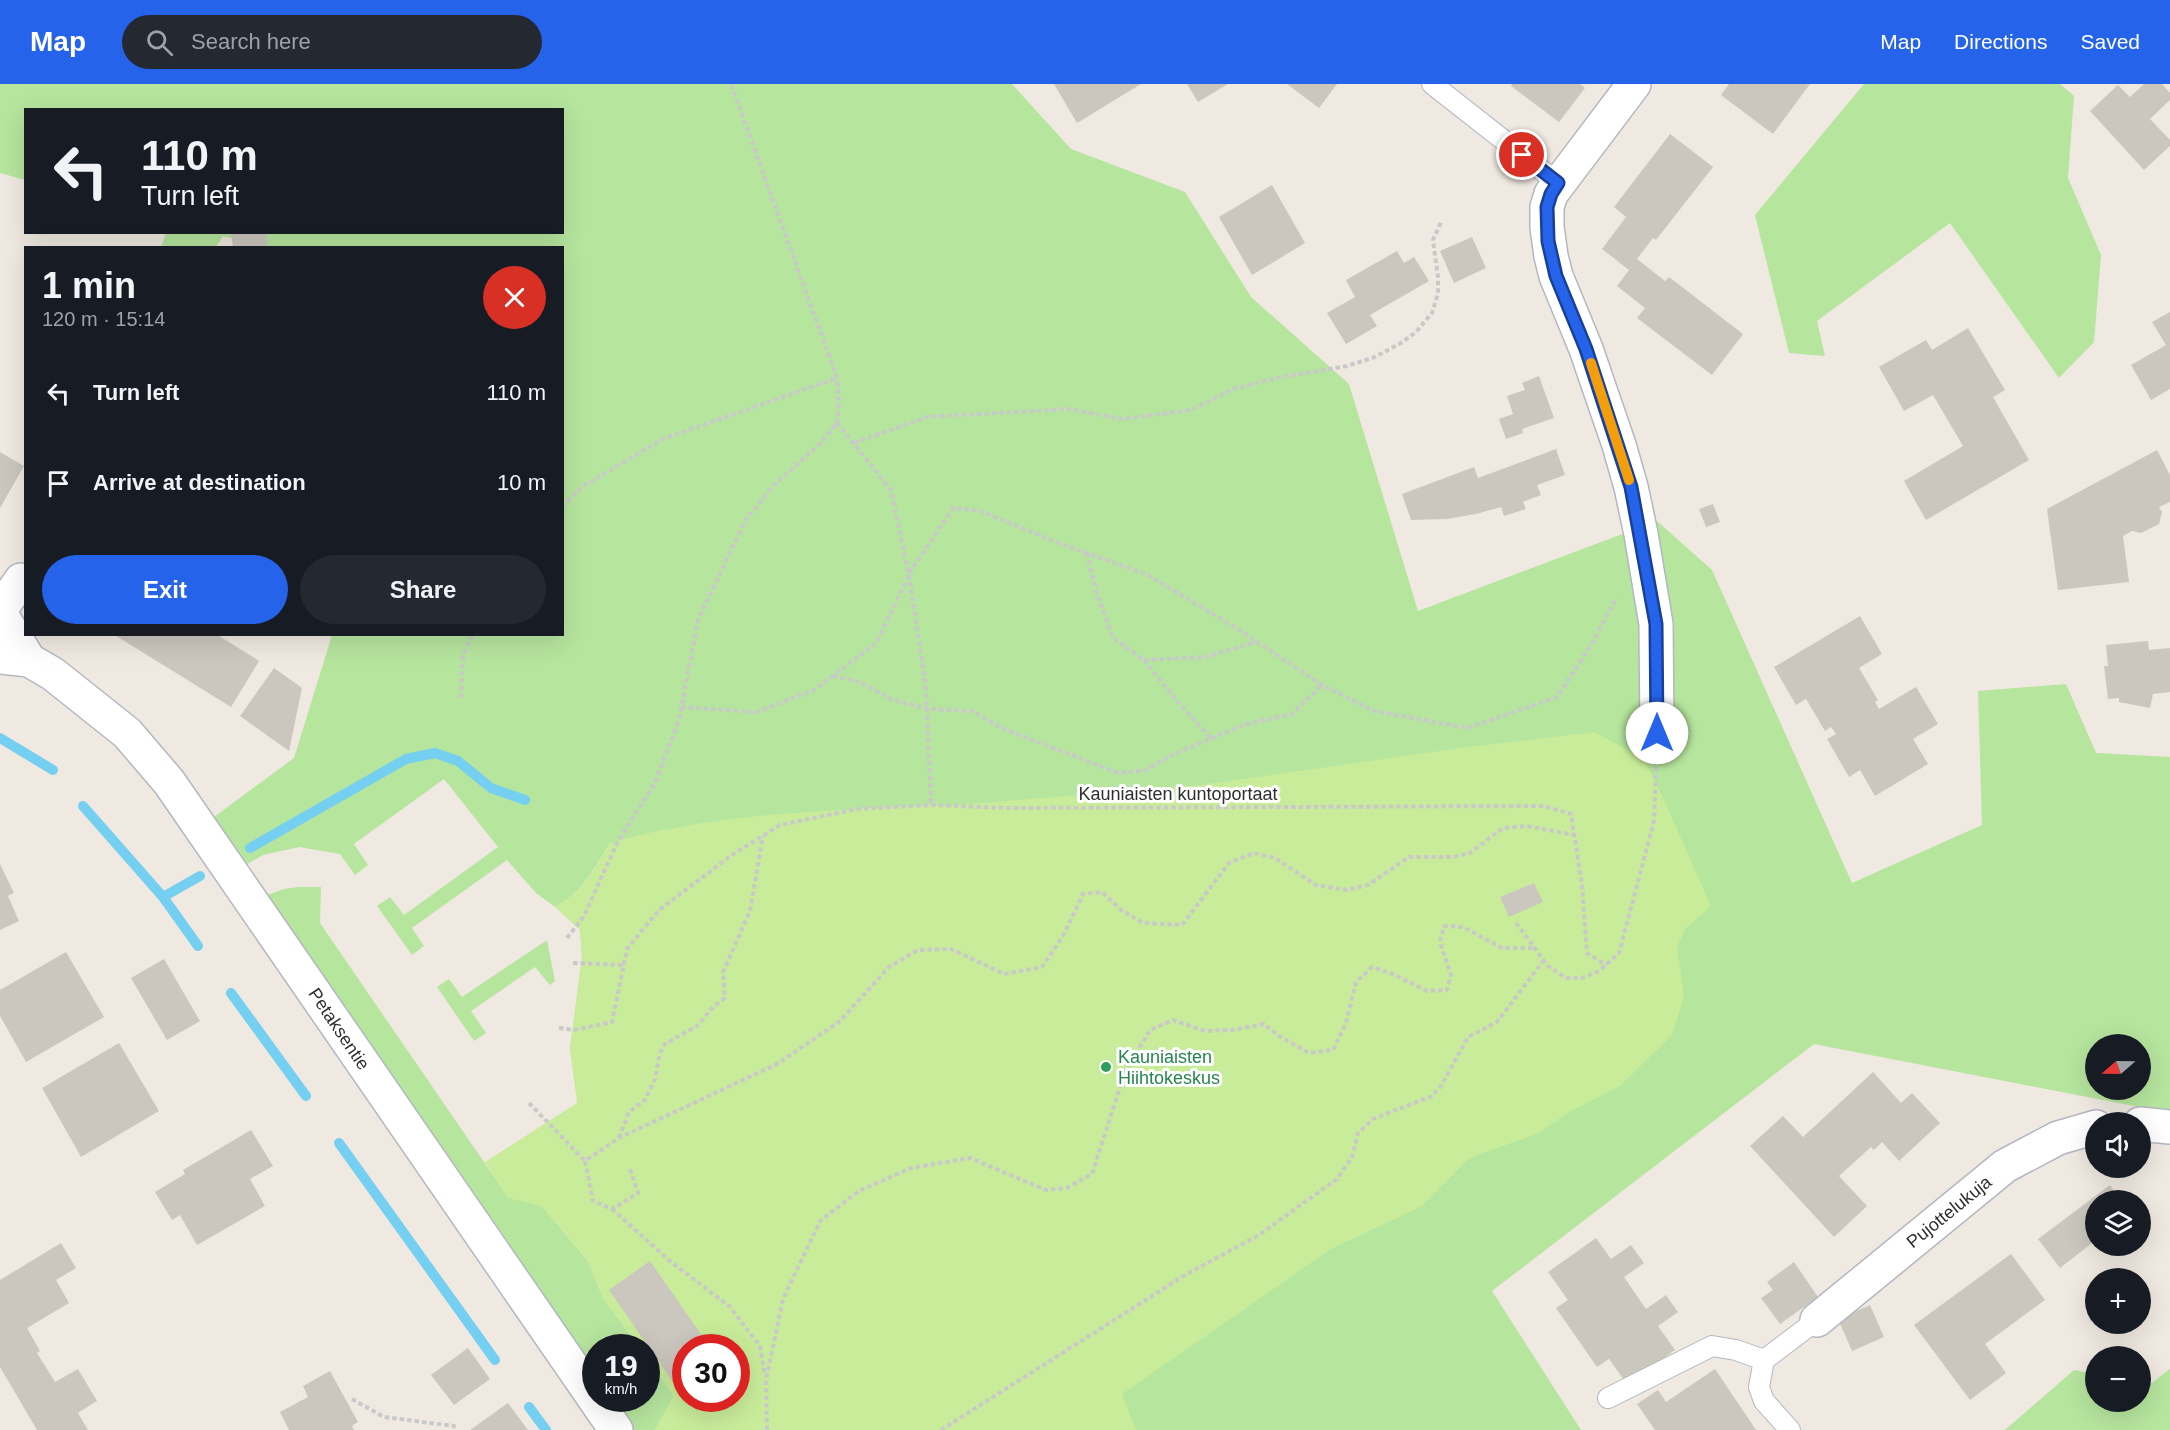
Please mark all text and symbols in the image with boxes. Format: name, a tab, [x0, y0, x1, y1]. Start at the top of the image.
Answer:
search box	[122, 15, 542, 69]
text: Map	[30, 26, 86, 57]
icon: search	[143, 26, 176, 59]
text: Search here	[191, 29, 311, 54]
text: Map	[1880, 30, 1921, 53]
text: Directions	[1954, 30, 2047, 53]
text: Saved	[2080, 30, 2140, 53]
pin	[1496, 129, 1547, 180]
icon: left	[42, 132, 120, 210]
text: 110 m	[141, 132, 258, 179]
icon: arrive	[1505, 138, 1538, 171]
text: Turn left	[141, 181, 239, 211]
text: 1 min	[42, 265, 136, 306]
button: close	[483, 266, 546, 329]
text: 120 m · 15:14	[42, 308, 165, 330]
icon: left	[42, 377, 75, 410]
text: Turn left	[93, 380, 179, 405]
text: 110 m	[486, 380, 546, 405]
icon: arrive	[42, 467, 75, 500]
text: Arrive at destination	[93, 470, 306, 495]
text: 10 m	[497, 470, 546, 495]
button: Exit	[42, 555, 288, 624]
button: Share	[300, 555, 546, 624]
position arrow	[1625, 701, 1689, 765]
street label: Kauniaisten kuntoportaat	[1078, 784, 1278, 804]
street label: Petaksentie	[304, 984, 374, 1074]
north arrow	[2085, 1034, 2151, 1100]
map controls	[2085, 1034, 2151, 1412]
place label: Kauniaisten Hiihtokeskus	[1118, 1047, 1220, 1088]
marker: Kauniaisten Hiihtokeskus	[1099, 1060, 1113, 1074]
button: sound	[2085, 1112, 2151, 1178]
street label: Pujottelukuja	[1903, 1171, 1996, 1252]
button: layers	[2085, 1190, 2151, 1256]
button: +	[2085, 1268, 2151, 1334]
speed limit sign: 30	[672, 1334, 750, 1412]
button: −	[2085, 1346, 2151, 1412]
text: 19	[604, 1349, 638, 1382]
text: km/h	[605, 1380, 637, 1397]

